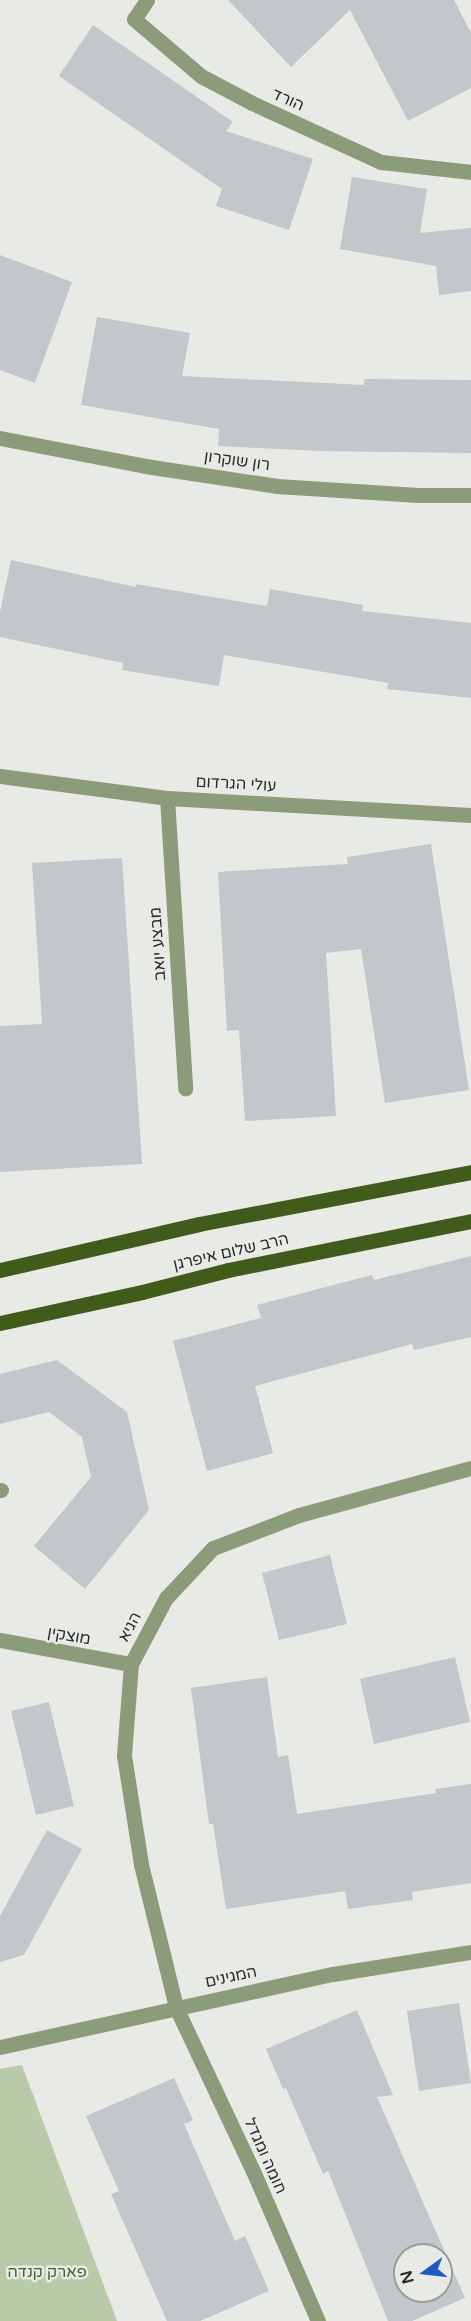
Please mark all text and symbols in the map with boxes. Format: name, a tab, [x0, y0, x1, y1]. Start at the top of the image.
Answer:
street label: הורד	[269, 84, 307, 116]
street label: רון שוקרון	[203, 447, 271, 475]
street label: עולי הגרדום	[195, 772, 277, 796]
street label: מבצע יואב	[146, 907, 170, 981]
street label: הרב שלום איפרגן	[171, 1229, 291, 1275]
street label: הגיא	[114, 1609, 146, 1645]
street label: מוצקין	[46, 1623, 92, 1649]
street label: המגינים	[203, 1962, 259, 1992]
street label: חומה ומגדל	[240, 2115, 290, 2197]
north arrow	[393, 2243, 453, 2303]
park label: פארק קנדה	[7, 2262, 87, 2282]
text: N	[396, 2268, 419, 2286]

